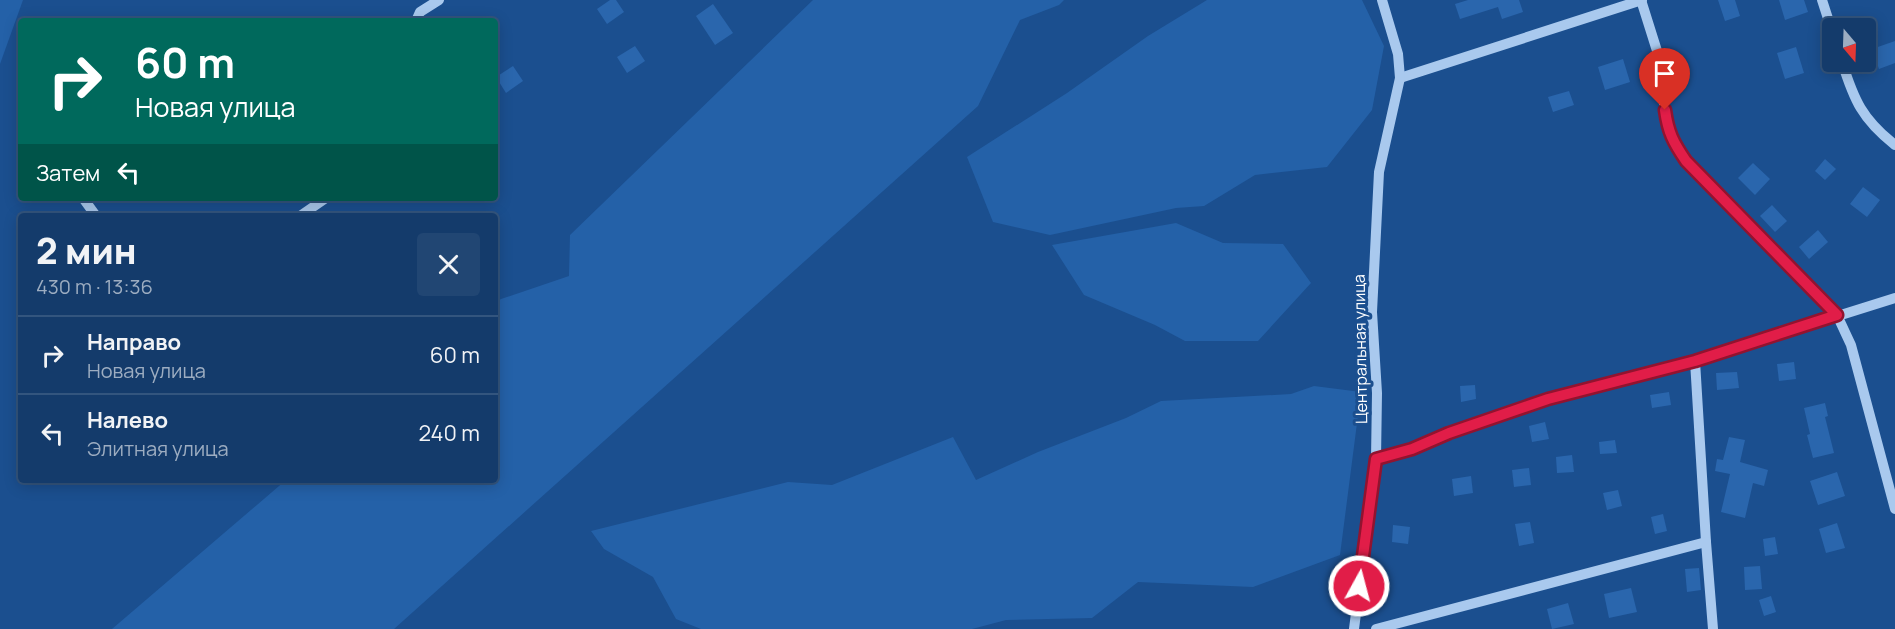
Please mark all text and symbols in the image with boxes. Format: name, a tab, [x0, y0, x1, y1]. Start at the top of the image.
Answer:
north arrow	[1822, 18, 1876, 72]
map controls	[1822, 18, 1876, 72]
text: 60 m	[135, 33, 235, 91]
icon: right	[36, 42, 114, 120]
pin	[1639, 48, 1690, 110]
icon: arrive	[1648, 57, 1681, 90]
text: Новая улица	[135, 88, 296, 125]
icon: left	[112, 156, 145, 189]
text: Затем	[36, 158, 100, 188]
text: 2 мин	[36, 226, 137, 275]
button: close	[417, 233, 480, 296]
text: 430 m · 13:36	[36, 273, 153, 300]
street label: Центральная улица	[1348, 274, 1372, 424]
text: Направо	[87, 327, 181, 357]
icon: right	[36, 339, 69, 372]
text: 60 m	[430, 340, 480, 370]
text: Новая улица	[87, 357, 206, 384]
text: Налево	[87, 405, 168, 435]
icon: left	[36, 417, 69, 450]
text: 240 m	[418, 418, 480, 448]
text: Элитная улица	[87, 435, 229, 462]
position arrow	[1327, 554, 1391, 618]

